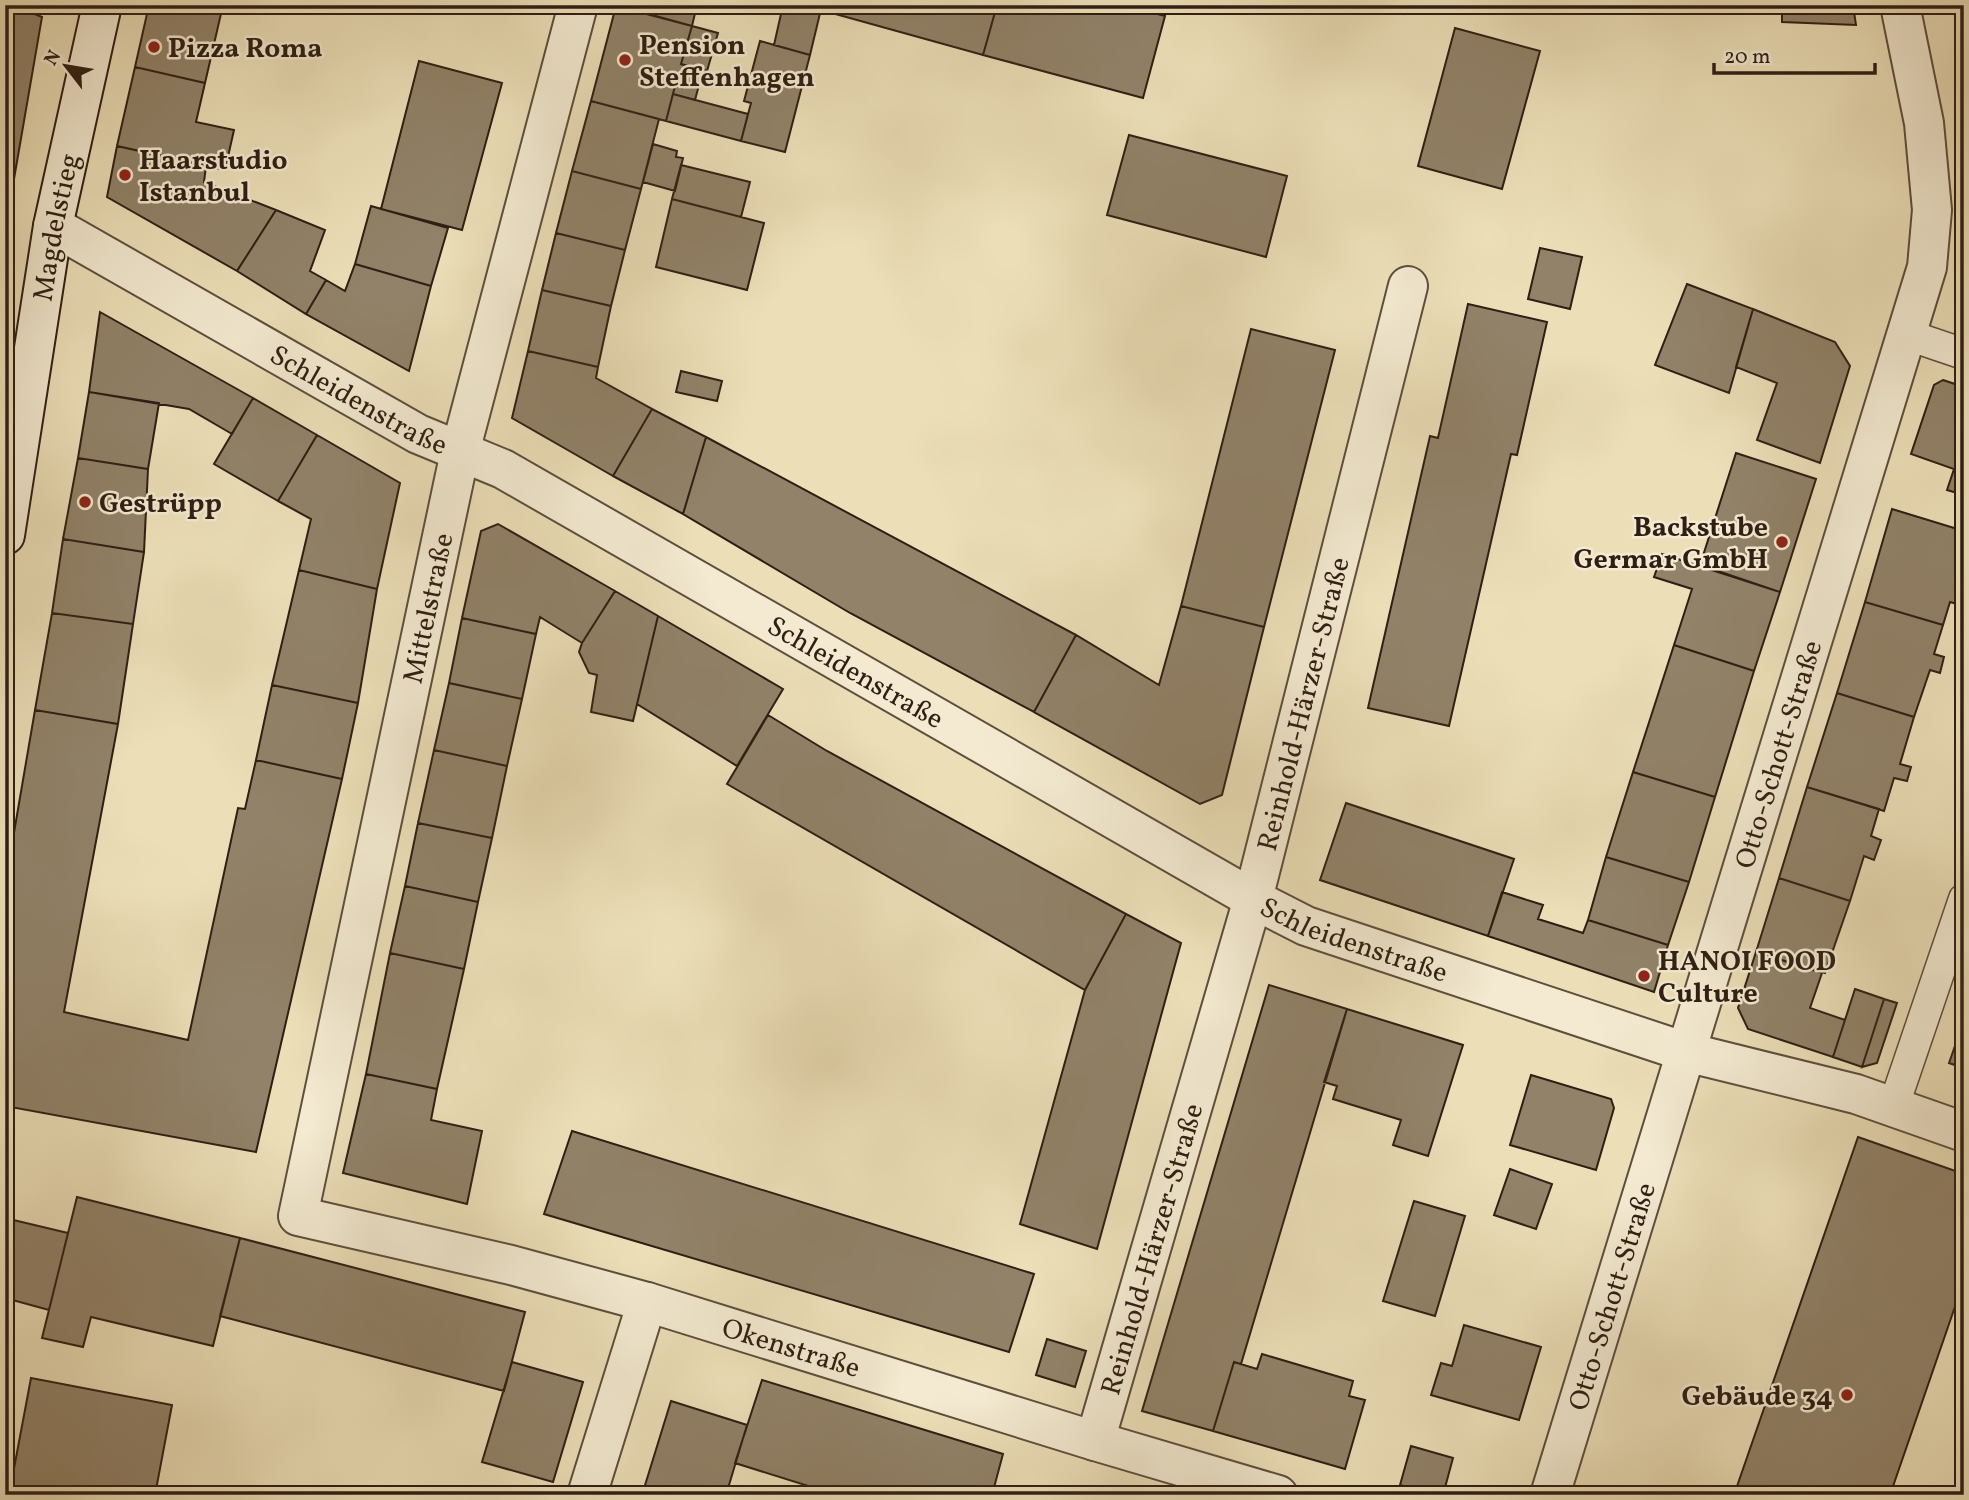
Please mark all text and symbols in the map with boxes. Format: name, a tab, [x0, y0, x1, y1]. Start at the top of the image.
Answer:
place label: Pension Steffenhagen	[639, 27, 815, 98]
place label: Pizza Roma	[168, 30, 323, 69]
north arrow	[32, 32, 102, 102]
scale bar	[1714, 32, 1874, 76]
marker: Pizza Roma	[146, 39, 162, 55]
text: 20 m	[1724, 43, 1770, 72]
text: N	[38, 45, 68, 71]
marker: Pension Steffenhagen	[617, 52, 633, 68]
place label: Haarstudio Istanbul	[139, 142, 287, 213]
street label: Magdelstieg	[25, 150, 91, 304]
marker: Haarstudio Istanbul	[117, 167, 133, 183]
street label: Schleidenstraße	[262, 337, 453, 466]
place label: Gestrüpp	[99, 485, 222, 524]
marker: Gestrüpp	[77, 494, 93, 510]
place label: Backstube Germar GmbH	[1573, 509, 1768, 580]
street label: Mittelstraße	[394, 530, 464, 687]
marker: Backstube Germar GmbH	[1774, 534, 1790, 550]
street label: Reinhold-Härzer-Straße	[1249, 553, 1361, 855]
street label: Schleidenstraße	[759, 608, 950, 740]
street label: Otto-Schott-Straße	[1726, 636, 1833, 874]
street label: Schleidenstraße	[1253, 889, 1452, 994]
place label: HANOI FOOD Culture	[1658, 943, 1836, 1014]
marker: HANOI FOOD Culture	[1636, 968, 1652, 984]
street label: Reinhold-Härzer-Straße	[1092, 1099, 1214, 1400]
street label: Otto-Schott-Straße	[1560, 1178, 1667, 1416]
street label: Okenstraße	[717, 1309, 865, 1389]
place label: Gebäude 34	[1681, 1378, 1833, 1417]
marker: Gebäude 34	[1839, 1387, 1855, 1403]

